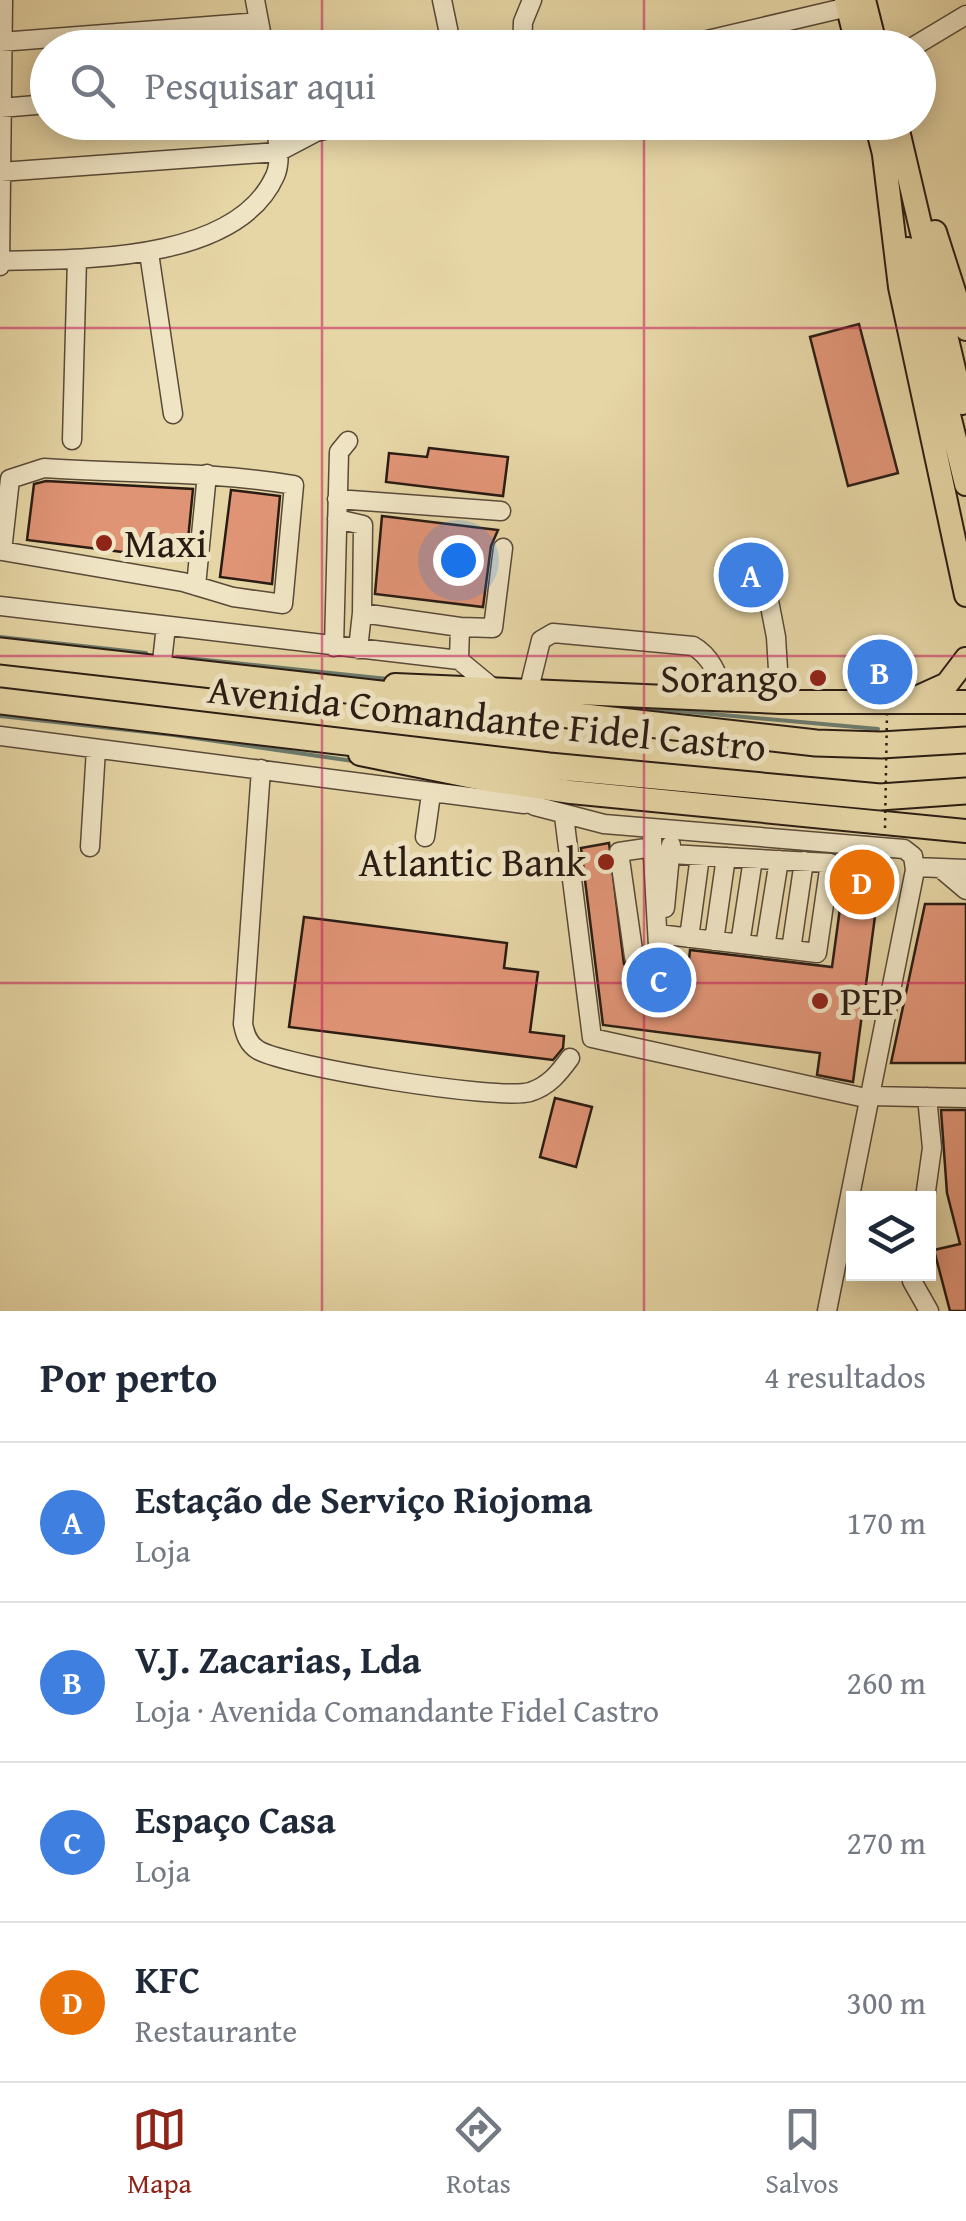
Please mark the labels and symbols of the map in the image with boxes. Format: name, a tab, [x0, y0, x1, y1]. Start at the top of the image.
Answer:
place label: Maxi	[124, 513, 207, 572]
marker: Maxi	[93, 532, 115, 554]
your location	[433, 535, 484, 586]
pin: A	[718, 538, 784, 612]
pin: B	[848, 634, 912, 710]
place label: Sorango	[660, 648, 798, 707]
street label: Avenida Comandante Fidel Castro	[205, 659, 769, 776]
marker: Sorango	[807, 667, 829, 689]
place label: Atlantic Bank	[359, 832, 587, 891]
pin: D	[830, 844, 894, 920]
marker: Atlantic Bank	[595, 851, 617, 873]
pin: C	[626, 942, 692, 1018]
place label: PEP	[840, 971, 903, 1030]
marker: PEP	[809, 990, 831, 1012]

